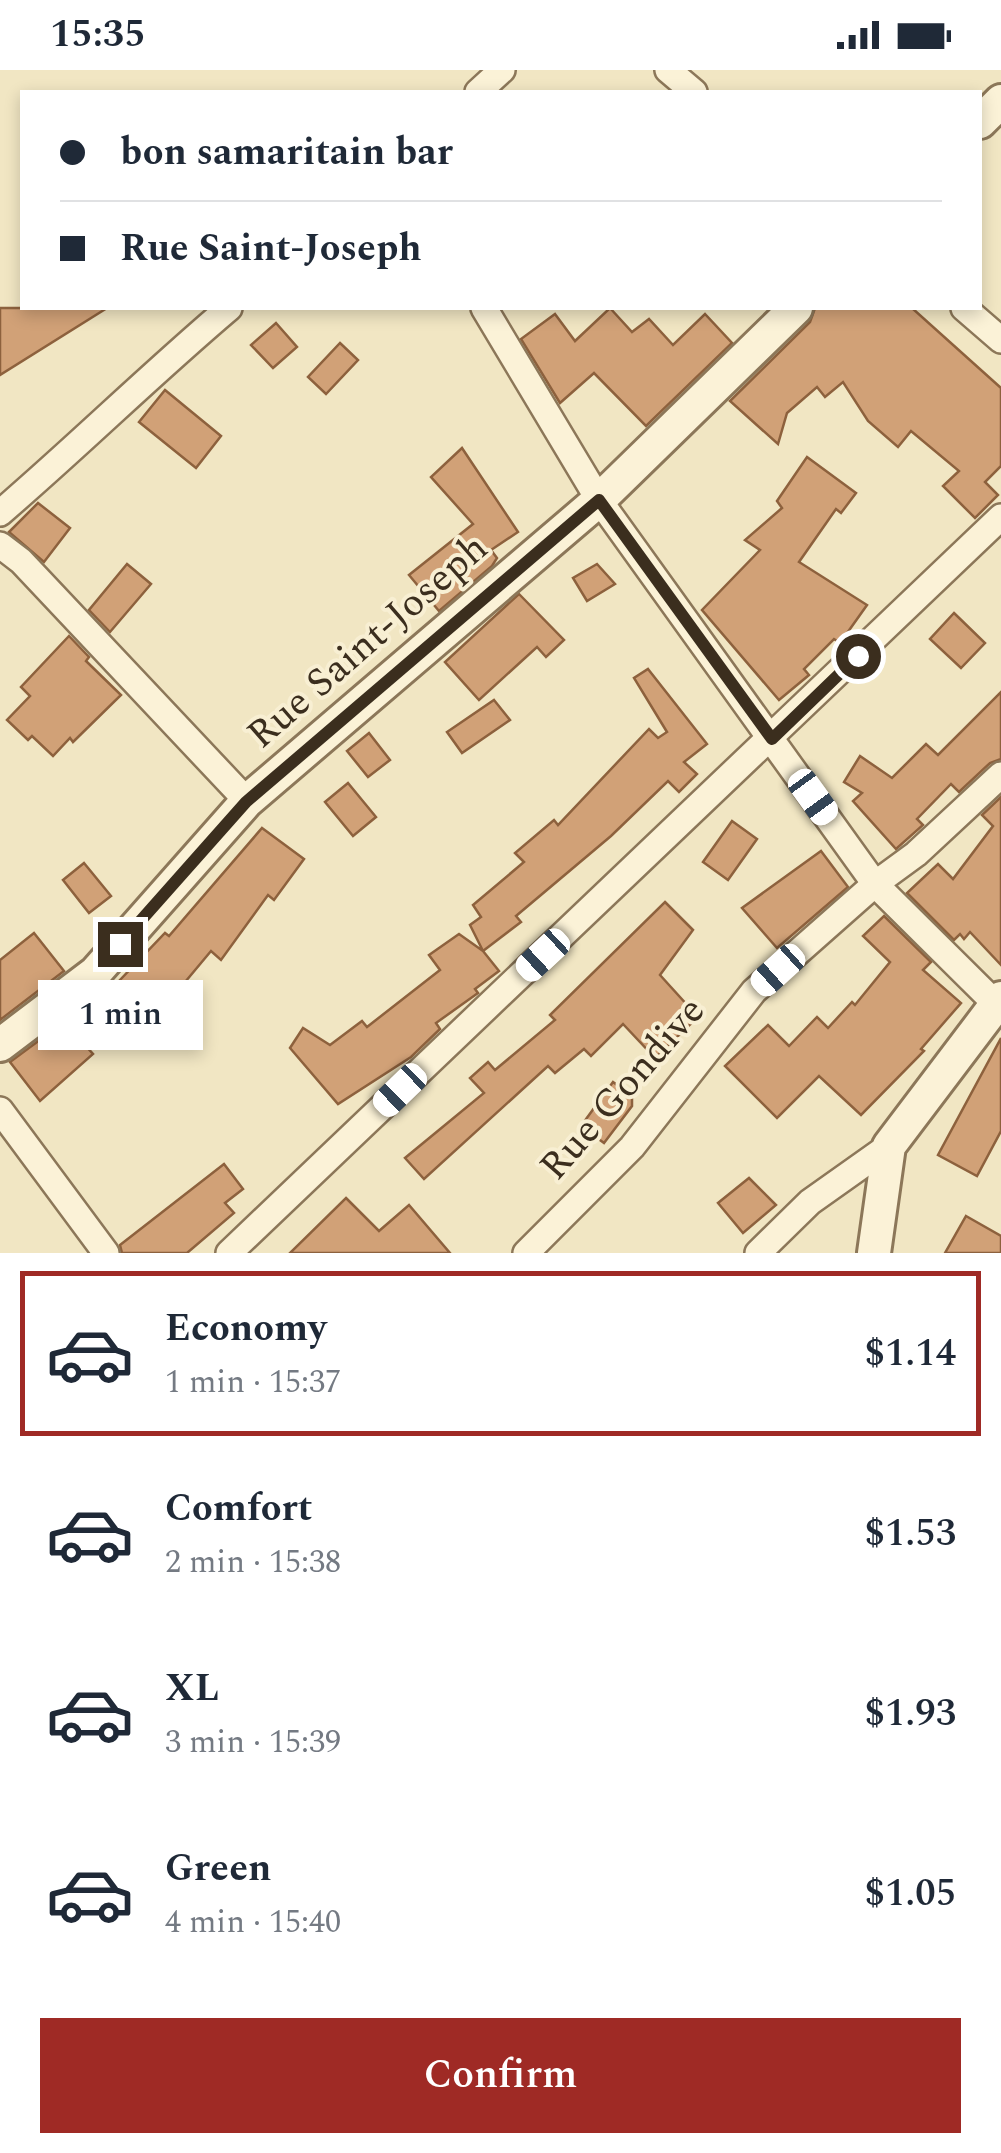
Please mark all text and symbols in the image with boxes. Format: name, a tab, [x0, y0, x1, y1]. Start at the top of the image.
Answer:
text: 15:35	[50, 6, 145, 64]
text: bon samaritain bar	[120, 124, 453, 182]
text: Rue Saint-Joseph	[120, 220, 422, 278]
street label: Rue Saint-Joseph	[234, 520, 502, 764]
route start	[836, 634, 881, 679]
car	[783, 764, 843, 830]
route end	[98, 922, 143, 967]
car	[511, 924, 575, 986]
car	[746, 939, 810, 1001]
callout: 1 min	[38, 979, 202, 1049]
street label: Rue Gondive	[525, 983, 721, 1195]
text: 1 min	[79, 990, 162, 1039]
car	[368, 1058, 432, 1122]
text: Economy	[165, 1300, 326, 1358]
icon: car	[45, 1309, 135, 1399]
text: $1.14	[865, 1325, 956, 1383]
text: 1 min · 15:37	[165, 1358, 341, 1407]
text: Comfort	[165, 1480, 312, 1538]
icon: car	[45, 1489, 135, 1579]
text: $1.53	[865, 1505, 956, 1563]
text: 2 min · 15:38	[165, 1538, 341, 1587]
text: XL	[165, 1660, 219, 1718]
icon: car	[45, 1669, 135, 1759]
text: $1.93	[865, 1685, 956, 1743]
text: 3 min · 15:39	[165, 1718, 341, 1767]
text: Green	[165, 1840, 272, 1898]
icon: car	[45, 1849, 135, 1939]
text: $1.05	[865, 1865, 956, 1923]
text: 4 min · 15:40	[165, 1898, 341, 1947]
button: Confirm	[40, 2018, 961, 2133]

